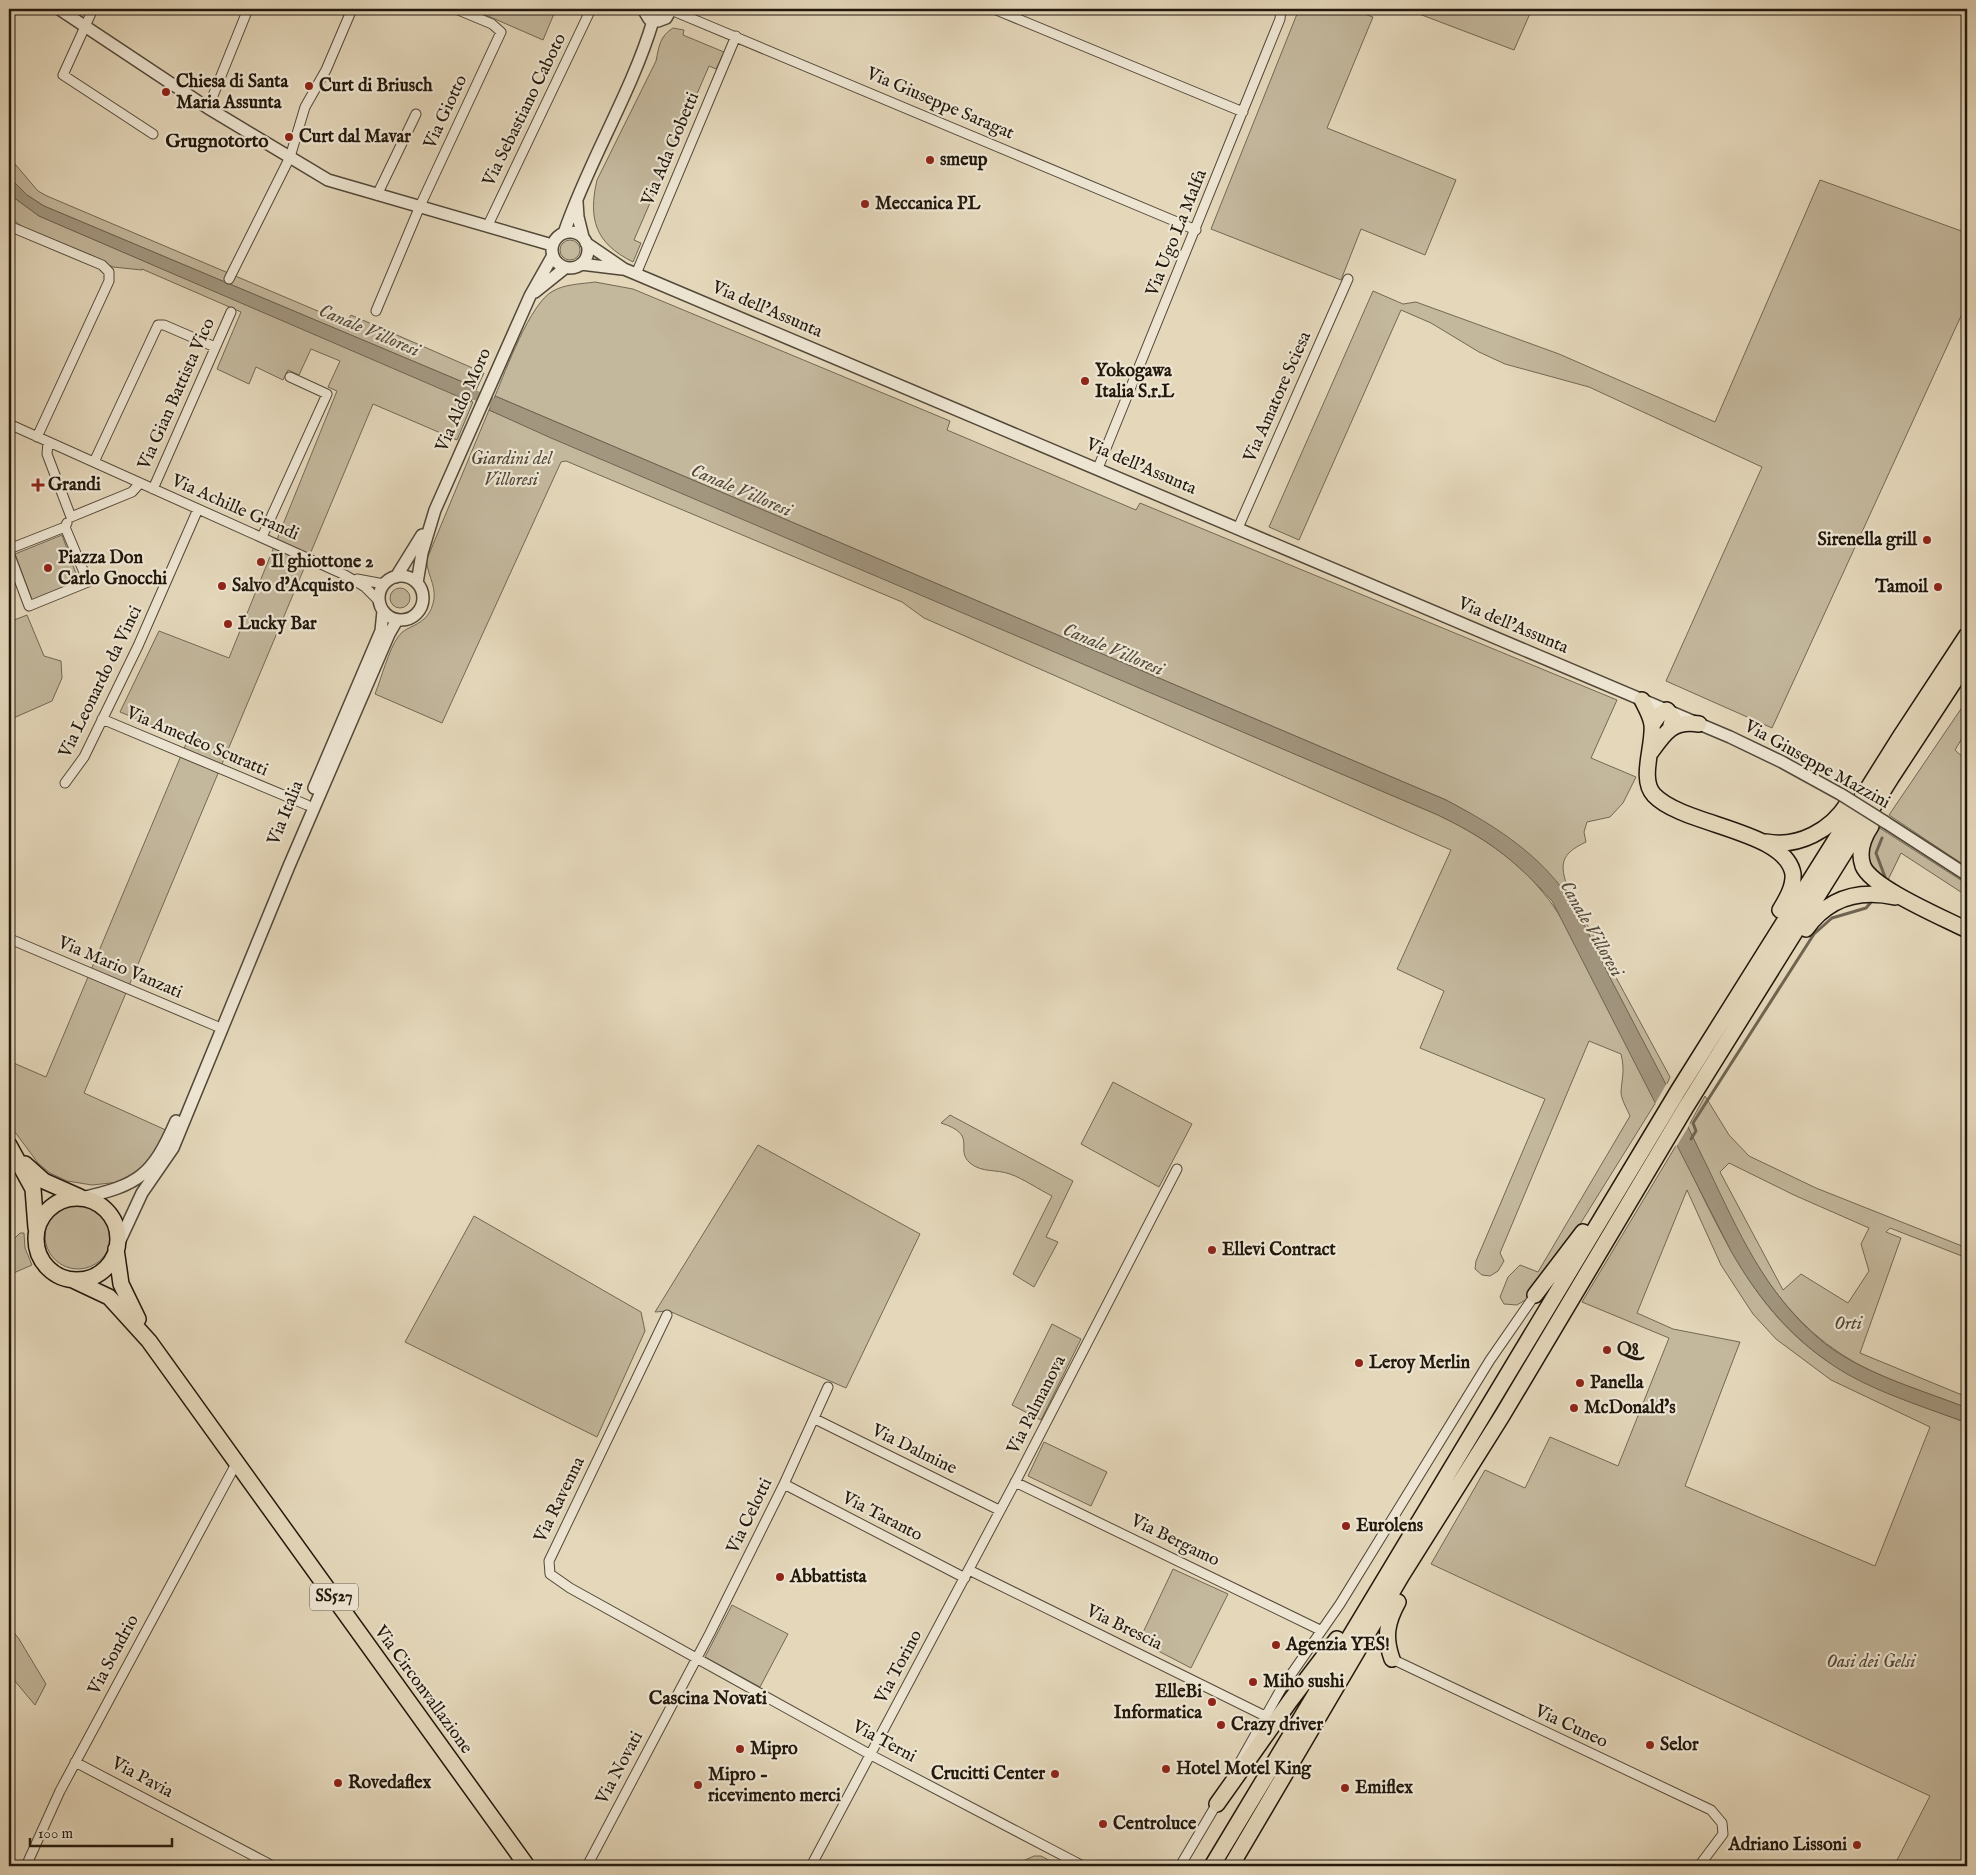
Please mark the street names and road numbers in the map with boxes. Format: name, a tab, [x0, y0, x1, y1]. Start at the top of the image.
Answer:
street label: Via Sebastiano Caboto	[478, 30, 572, 191]
street label: Via Giuseppe Saragat	[862, 62, 1017, 145]
street label: Via Giotto	[418, 71, 473, 154]
street label: Via Ada Gobetti	[636, 89, 705, 210]
street label: Via Ugo La Malfa	[1141, 166, 1213, 301]
street label: Via dell'Assunta	[707, 276, 826, 344]
street label: Via Gian Battista Vico	[133, 314, 221, 474]
street label: Via Amatore Sciesa	[1238, 328, 1317, 467]
street label: Via Aldo Moro	[430, 344, 497, 456]
street label: Via dell'Assunta	[1081, 433, 1200, 501]
street label: Via Achille Grandi	[167, 469, 303, 546]
street label: Via dell'Assunta	[1453, 592, 1572, 660]
street label: Via Leonardo da Vinci	[54, 602, 148, 763]
street label: Via Amedeo Scuratti	[122, 701, 272, 782]
street label: Via Giuseppe Mazzini	[1739, 715, 1894, 815]
street label: Via Italia	[262, 777, 309, 849]
street label: Via Mario Vanzati	[53, 931, 186, 1005]
street label: Via Palmanova	[1002, 1352, 1072, 1459]
street label: Via Dalmine	[867, 1419, 960, 1481]
street label: Via Ravenna	[529, 1453, 591, 1548]
street label: Via Celotti	[721, 1474, 778, 1558]
street label: Via Taranto	[837, 1486, 926, 1547]
street label: Via Bergamo	[1126, 1509, 1224, 1573]
road number: SS527	[310, 1584, 358, 1610]
street label: Via Brescia	[1081, 1599, 1166, 1656]
street label: Via Sondrio	[83, 1611, 145, 1700]
street label: Via Circonvallazione	[368, 1620, 477, 1759]
street label: Via Torino	[870, 1626, 928, 1709]
street label: Via Cuneo	[1530, 1700, 1611, 1754]
street label: Via Terni	[847, 1715, 920, 1768]
street label: Via Novati	[591, 1727, 649, 1809]
street label: Via Pavia	[106, 1752, 177, 1804]

